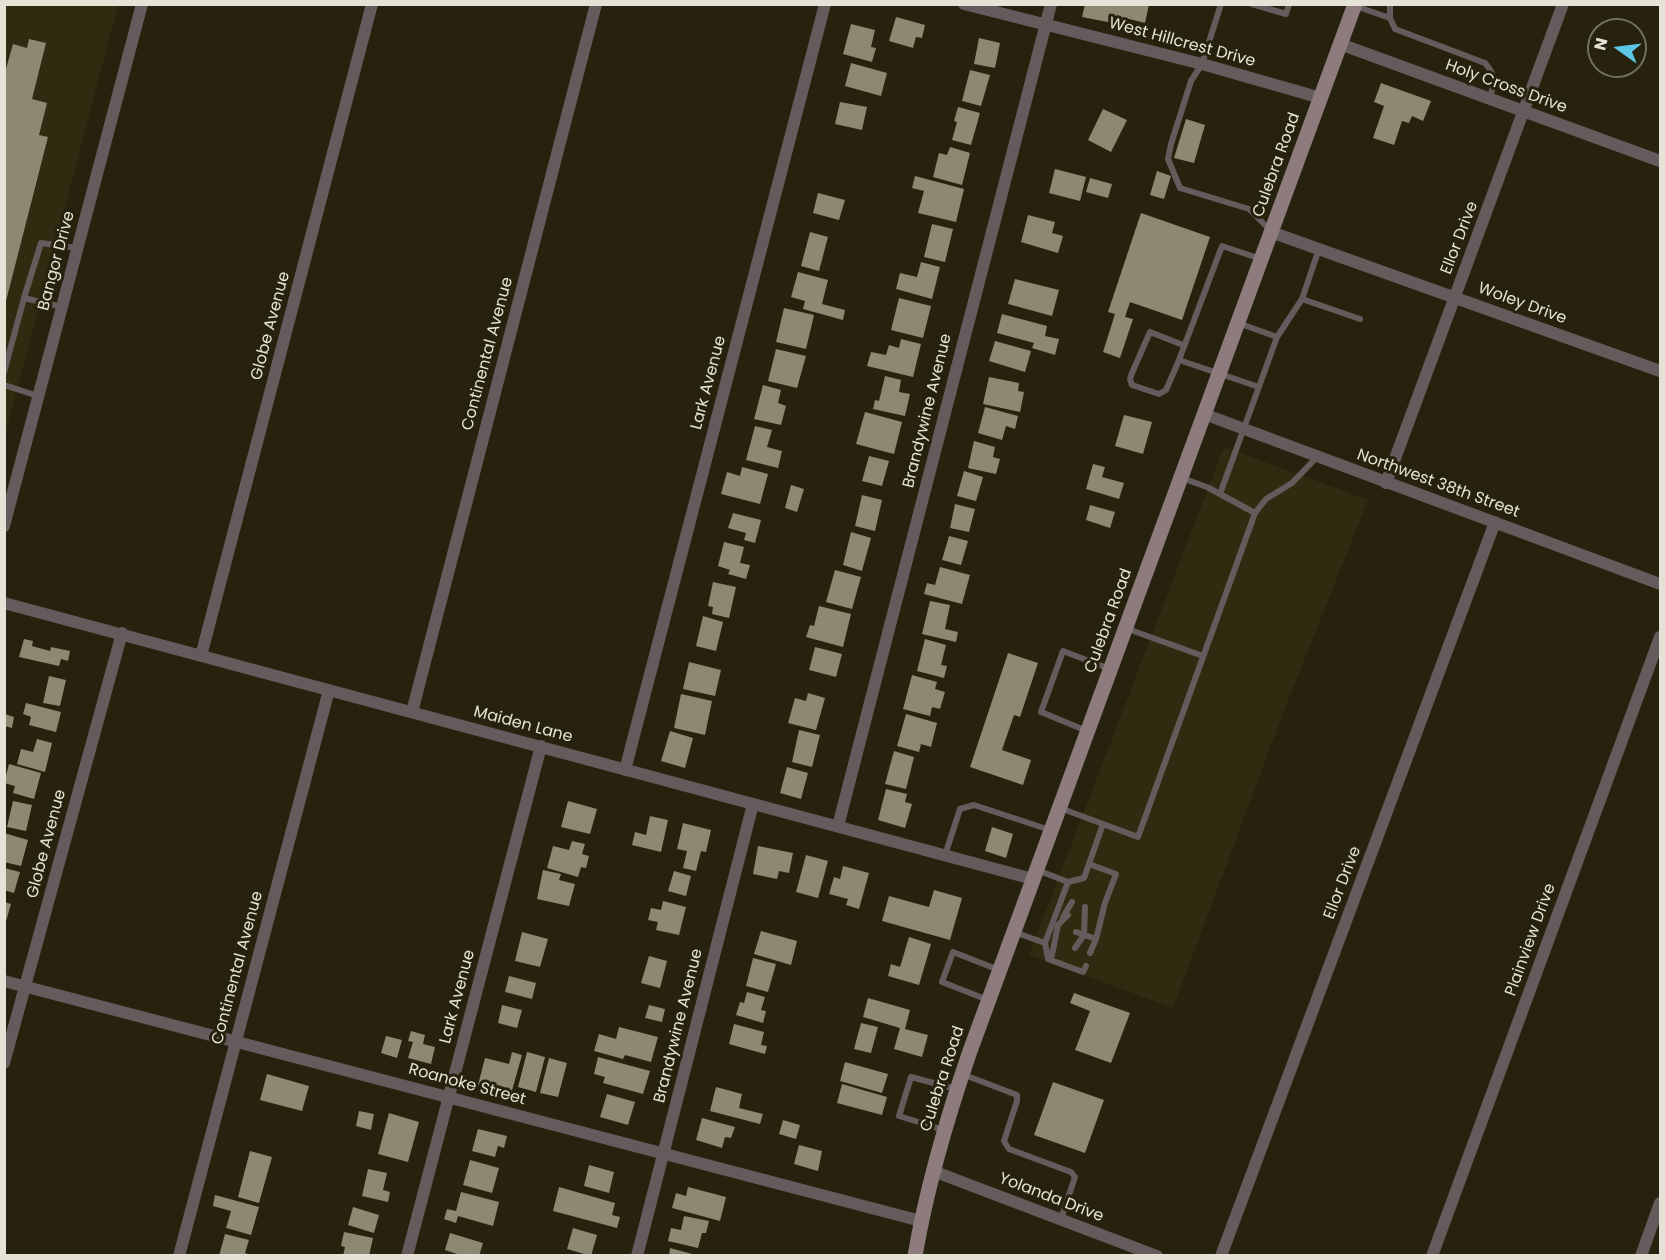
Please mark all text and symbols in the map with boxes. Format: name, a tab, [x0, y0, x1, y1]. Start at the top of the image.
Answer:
street label: West Hillcrest Drive	[1107, 14, 1257, 72]
north arrow	[1587, 18, 1647, 78]
text: N	[1588, 35, 1614, 53]
street label: Holy Cross Drive	[1442, 56, 1570, 118]
street label: Culebra Road	[1249, 110, 1305, 220]
street label: Ellor Drive	[1437, 199, 1483, 277]
street label: Bangor Drive	[34, 209, 80, 313]
street label: Globe Avenue	[247, 270, 295, 382]
street label: Continental Avenue	[458, 275, 518, 433]
street label: Woley Drive	[1475, 279, 1569, 329]
street label: Brandywine Avenue	[900, 332, 956, 490]
street label: Lark Avenue	[687, 334, 731, 432]
street label: Northwest 38th Street	[1354, 446, 1522, 522]
street label: Culebra Road	[1081, 566, 1137, 676]
street label: Maiden Lane	[471, 703, 575, 747]
street label: Globe Avenue	[23, 788, 71, 900]
street label: Ellor Drive	[1320, 844, 1366, 922]
street label: Plainview Drive	[1502, 881, 1560, 999]
street label: Continental Avenue	[208, 889, 268, 1047]
street label: Brandywine Avenue	[651, 947, 707, 1105]
street label: Lark Avenue	[436, 948, 480, 1046]
street label: Culebra Road	[917, 1024, 969, 1134]
street label: Roanoke Street	[406, 1060, 528, 1110]
street label: Yolanda Drive	[996, 1169, 1106, 1227]

